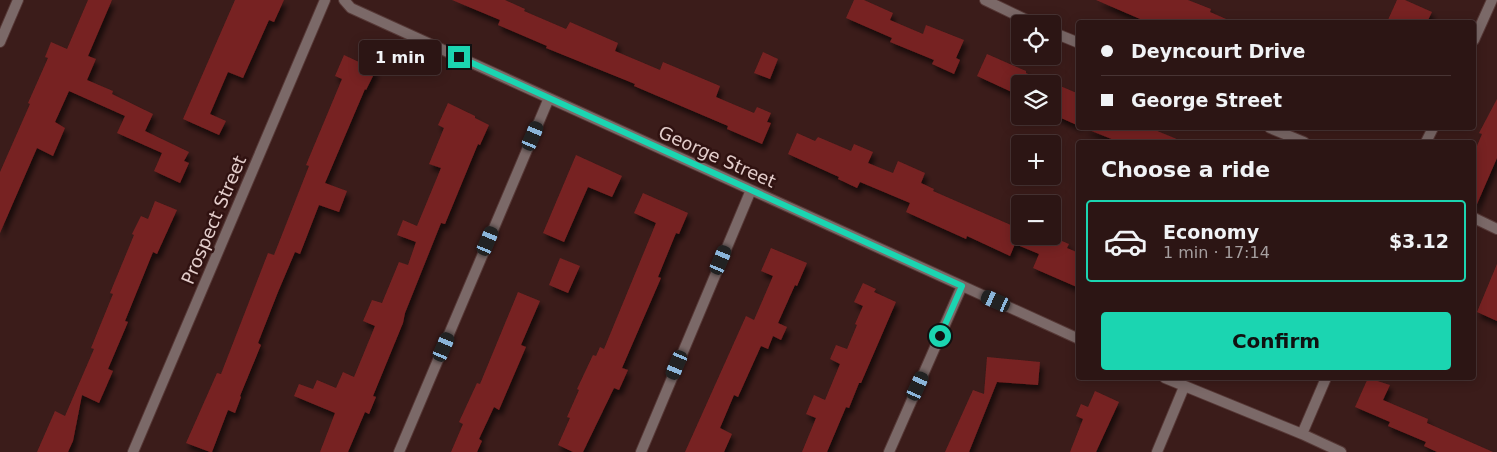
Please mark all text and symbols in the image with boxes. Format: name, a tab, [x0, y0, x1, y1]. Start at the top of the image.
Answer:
map controls	[1011, 15, 1061, 245]
button: locate	[1011, 15, 1061, 65]
callout: 1 min	[359, 40, 442, 74]
text: Deyncourt Drive	[1131, 40, 1305, 62]
route end	[448, 46, 470, 68]
text: 1 min	[375, 48, 425, 67]
button: layers	[1011, 75, 1061, 125]
text: George Street	[1131, 89, 1282, 111]
car	[520, 119, 545, 153]
street label: George Street	[655, 121, 779, 192]
button: +	[1011, 135, 1061, 185]
street label: Prospect Street	[177, 152, 250, 287]
text: Choose a ride	[1101, 157, 1270, 182]
button: −	[1011, 195, 1061, 245]
icon: car	[1103, 219, 1148, 264]
text: Economy	[1163, 221, 1259, 243]
car	[475, 224, 500, 258]
text: $3.12	[1389, 230, 1449, 252]
car	[708, 243, 733, 277]
text: 1 min · 17:14	[1163, 243, 1270, 262]
car	[979, 288, 1012, 314]
button: Confirm	[1101, 312, 1451, 370]
route start	[929, 325, 951, 347]
car	[431, 330, 456, 364]
car	[664, 348, 689, 382]
car	[905, 369, 930, 403]

